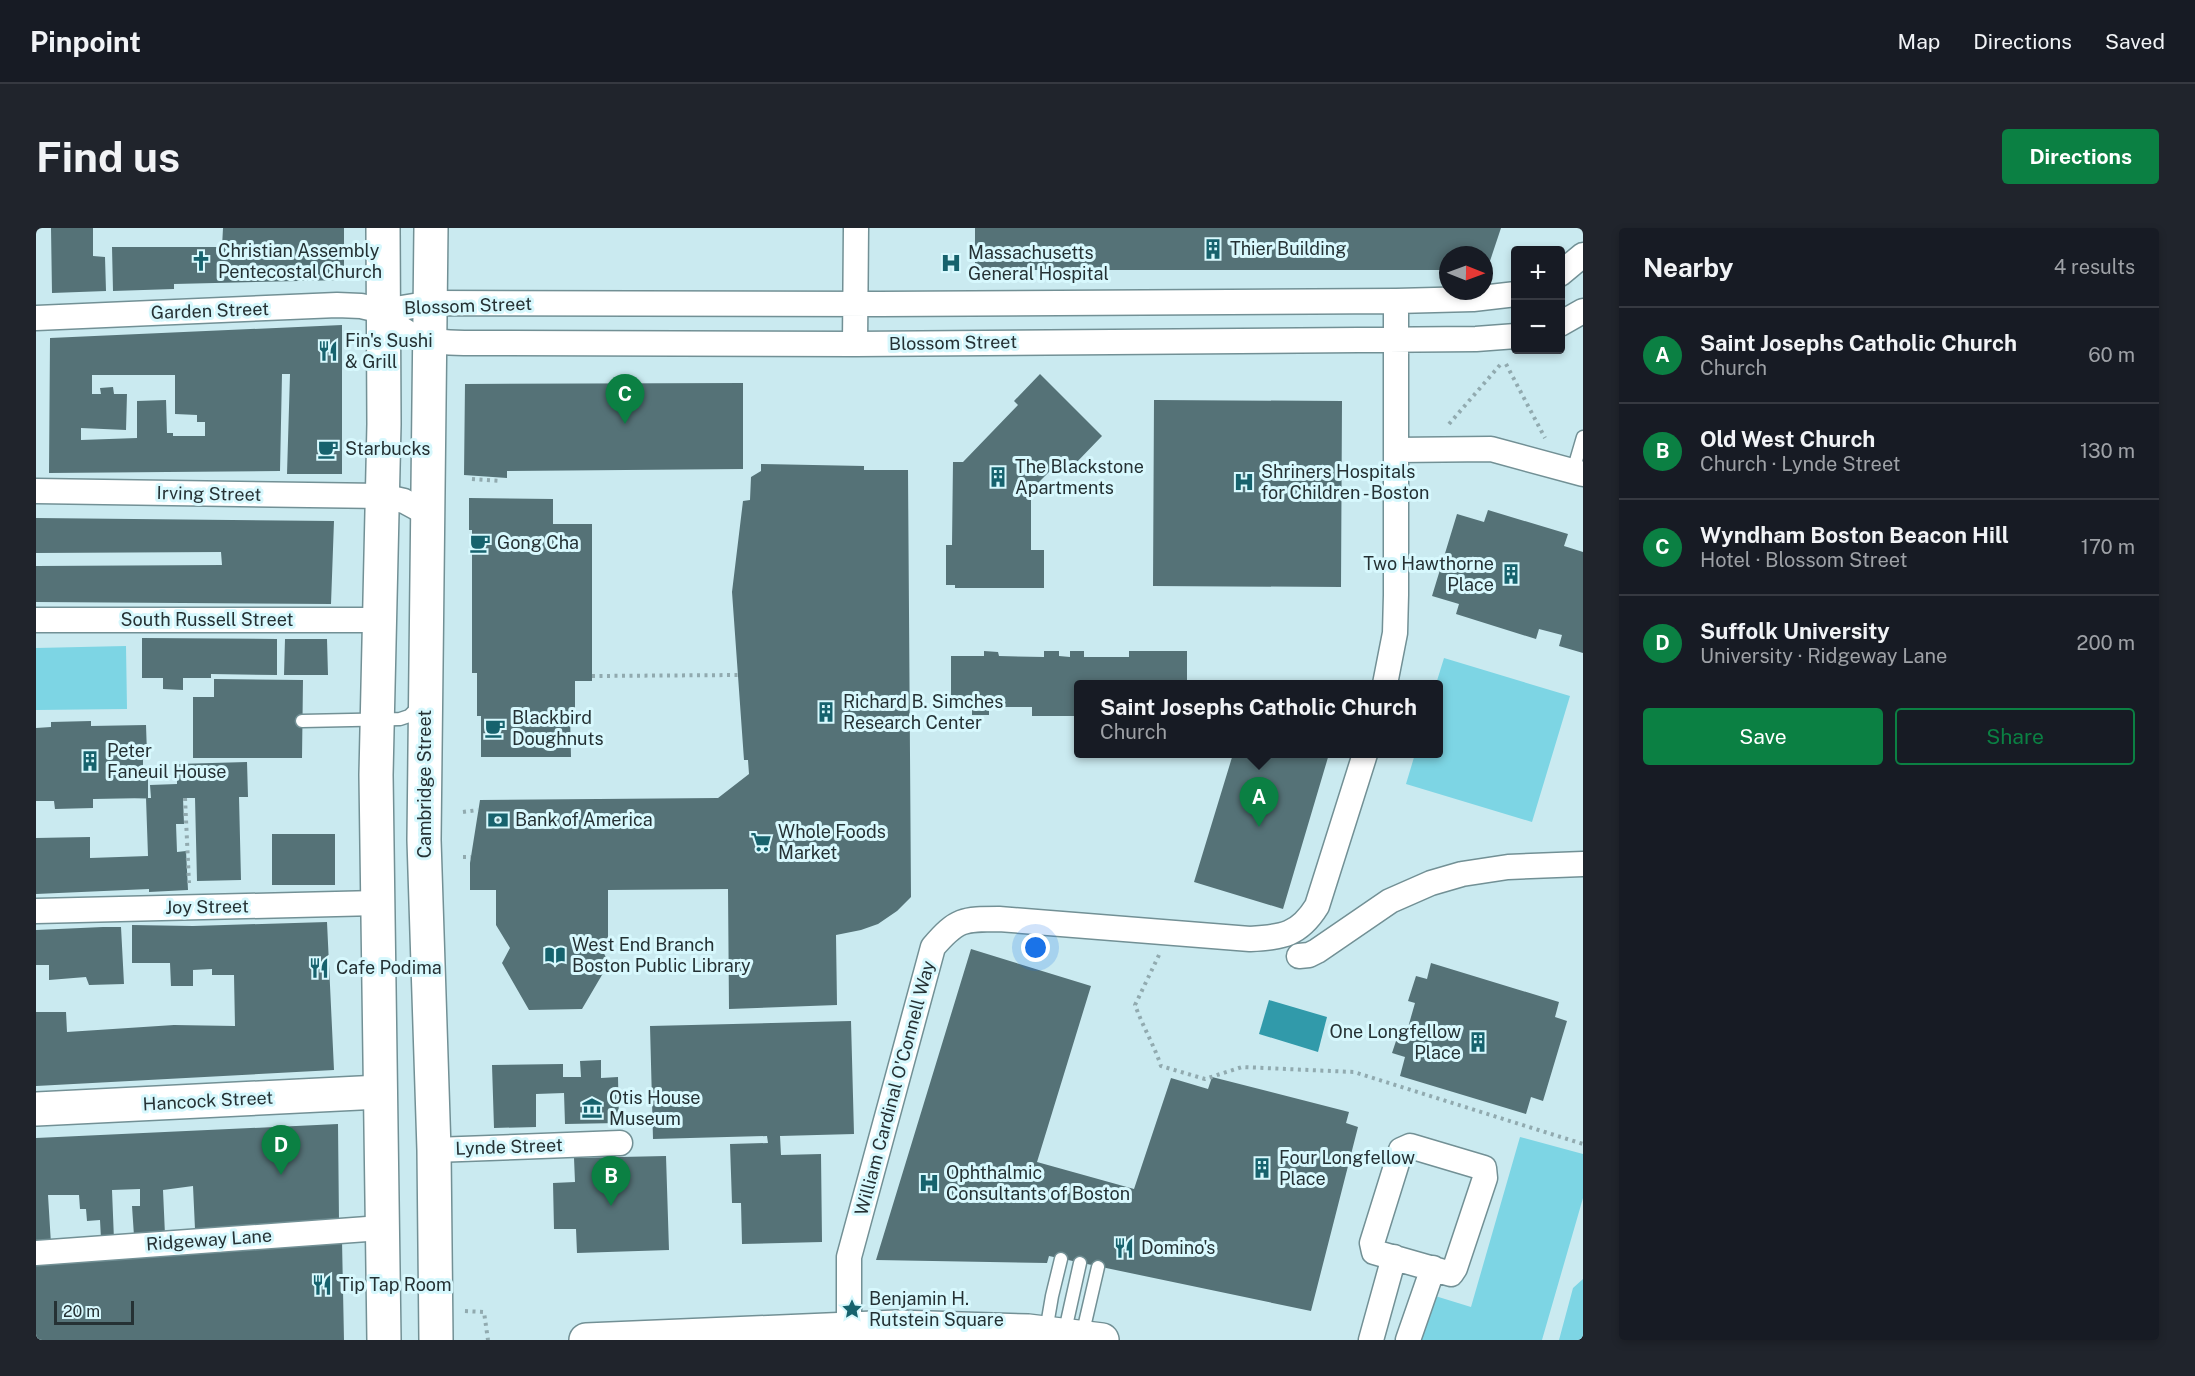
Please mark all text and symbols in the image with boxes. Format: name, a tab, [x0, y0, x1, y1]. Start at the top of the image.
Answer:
text: Pinpoint	[30, 25, 141, 58]
text: Map	[1898, 29, 1940, 54]
text: Directions	[1973, 29, 2072, 54]
text: Saved	[2105, 29, 2165, 54]
button: Directions	[2002, 129, 2159, 184]
text: Find us	[36, 132, 180, 181]
building icon: Thier Building	[1201, 237, 1225, 261]
place label: Thier Building	[1230, 238, 1346, 259]
place label: Christian Assembly Pentecostal Church	[218, 240, 382, 282]
place label: Massachusetts General Hospital	[968, 242, 1109, 284]
north arrow	[1439, 246, 1493, 300]
map controls	[1511, 246, 1565, 354]
button: +	[1511, 246, 1565, 300]
church icon: Christian Assembly Pentecostal Church	[189, 249, 213, 273]
hospital icon: Massachusetts General Hospital	[939, 251, 963, 275]
text: Nearby	[1643, 252, 1733, 283]
text: 4 results	[2054, 255, 2135, 279]
street label: Blossom Street	[404, 293, 532, 318]
street label: Garden Street	[150, 298, 269, 323]
button: −	[1511, 300, 1565, 354]
place label: Fin's Sushi & Grill	[345, 330, 433, 372]
text: Saint Josephs Catholic Church	[1700, 330, 2017, 356]
street label: Blossom Street	[889, 331, 1017, 354]
restaurant icon: Fin's Sushi & Grill	[316, 339, 340, 363]
text: A	[1655, 343, 1670, 367]
text: 60 m	[2088, 343, 2135, 367]
text: Church	[1700, 356, 1767, 380]
pin: C	[606, 374, 644, 424]
text: Old West Church	[1700, 426, 1875, 452]
cafe icon: Starbucks	[316, 437, 340, 461]
place label: Starbucks	[345, 438, 430, 459]
text: B	[1656, 439, 1669, 463]
text: 130 m	[2080, 439, 2135, 463]
text: Church · Lynde Street	[1700, 452, 1901, 476]
place label: The Blackstone Apartments	[1015, 456, 1144, 498]
place label: Shriners Hospitals for Children - Boston	[1261, 461, 1429, 503]
building icon: The Blackstone Apartments	[986, 465, 1010, 489]
hospital icon: Shriners Hospitals for Children - Boston	[1232, 470, 1256, 494]
street label: Irving Street	[157, 482, 261, 505]
text: Wyndham Boston Beacon Hill	[1700, 522, 2009, 548]
cafe icon: Gong Cha	[468, 531, 492, 555]
place label: Gong Cha	[497, 532, 579, 553]
text: C	[1655, 535, 1670, 559]
text: 170 m	[2081, 535, 2135, 559]
text: Hotel · Blossom Street	[1700, 548, 1907, 572]
place label: Two Hawthorne Place	[1363, 553, 1494, 595]
building icon: Two Hawthorne Place	[1499, 562, 1523, 586]
street label: South Russell Street	[121, 609, 293, 630]
text: Suffolk University	[1700, 618, 1890, 644]
text: D	[1655, 631, 1670, 655]
text: 200 m	[2077, 631, 2135, 655]
text: University · Ridgeway Lane	[1700, 644, 1947, 668]
popup	[1074, 680, 1443, 758]
place label: Richard B. Simches Research Center	[843, 691, 1003, 733]
text: Saint Josephs Catholic Church	[1100, 694, 1417, 720]
building icon: Richard B. Simches Research Center	[814, 700, 838, 724]
place label: Blackbird Doughnuts	[512, 707, 604, 749]
button: Save	[1643, 708, 1883, 765]
button: Share	[1895, 708, 2135, 765]
street label: Cambridge Street	[414, 710, 435, 858]
cafe icon: Blackbird Doughnuts	[483, 716, 507, 740]
text: Church	[1100, 720, 1167, 744]
place label: Peter Faneuil House	[107, 740, 227, 782]
building icon: Peter Faneuil House	[78, 749, 102, 773]
pin: A	[1240, 778, 1278, 827]
bank icon: Bank of America	[486, 808, 510, 832]
place label: Bank of America	[515, 809, 653, 830]
place label: Whole Foods Market	[778, 821, 886, 863]
supermarket icon: Whole Foods Market	[749, 830, 773, 854]
street label: Joy Street	[165, 895, 249, 918]
your location	[1021, 933, 1050, 962]
place label: West End Branch Boston Public Library	[572, 934, 751, 976]
library icon: West End Branch Boston Public Library	[543, 943, 567, 967]
restaurant icon: Cafe Podima	[307, 956, 331, 980]
place label: Cafe Podima	[336, 957, 442, 978]
street label: William Cardinal O'Connell Way	[850, 958, 939, 1217]
place label: One Longfellow Place	[1330, 1021, 1461, 1063]
building icon: One Longfellow Place	[1466, 1030, 1490, 1054]
street label: Hancock Street	[142, 1087, 274, 1114]
place label: Otis House Museum	[609, 1087, 701, 1129]
museum icon: Otis House Museum	[580, 1096, 604, 1120]
pin: D	[262, 1126, 300, 1175]
street label: Lynde Street	[455, 1134, 563, 1159]
place label: Four Longfellow Place	[1279, 1147, 1415, 1189]
pin: B	[592, 1156, 630, 1206]
building icon: Four Longfellow Place	[1250, 1156, 1274, 1180]
place label: Ophthalmic Consultants of Boston	[946, 1162, 1130, 1204]
hospital icon: Ophthalmic Consultants of Boston	[917, 1171, 941, 1195]
street label: Ridgeway Lane	[145, 1225, 273, 1254]
restaurant icon: Domino's	[1112, 1236, 1136, 1260]
place label: Domino's	[1141, 1237, 1215, 1258]
restaurant icon: Tip Tap Room	[310, 1273, 334, 1297]
place label: Tip Tap Room	[339, 1274, 452, 1295]
place label: Benjamin H. Rutstein Square	[869, 1288, 1004, 1330]
place icon: Benjamin H. Rutstein Square	[840, 1297, 864, 1321]
scale bar	[54, 1298, 134, 1326]
text: 20 m	[63, 1302, 100, 1321]

